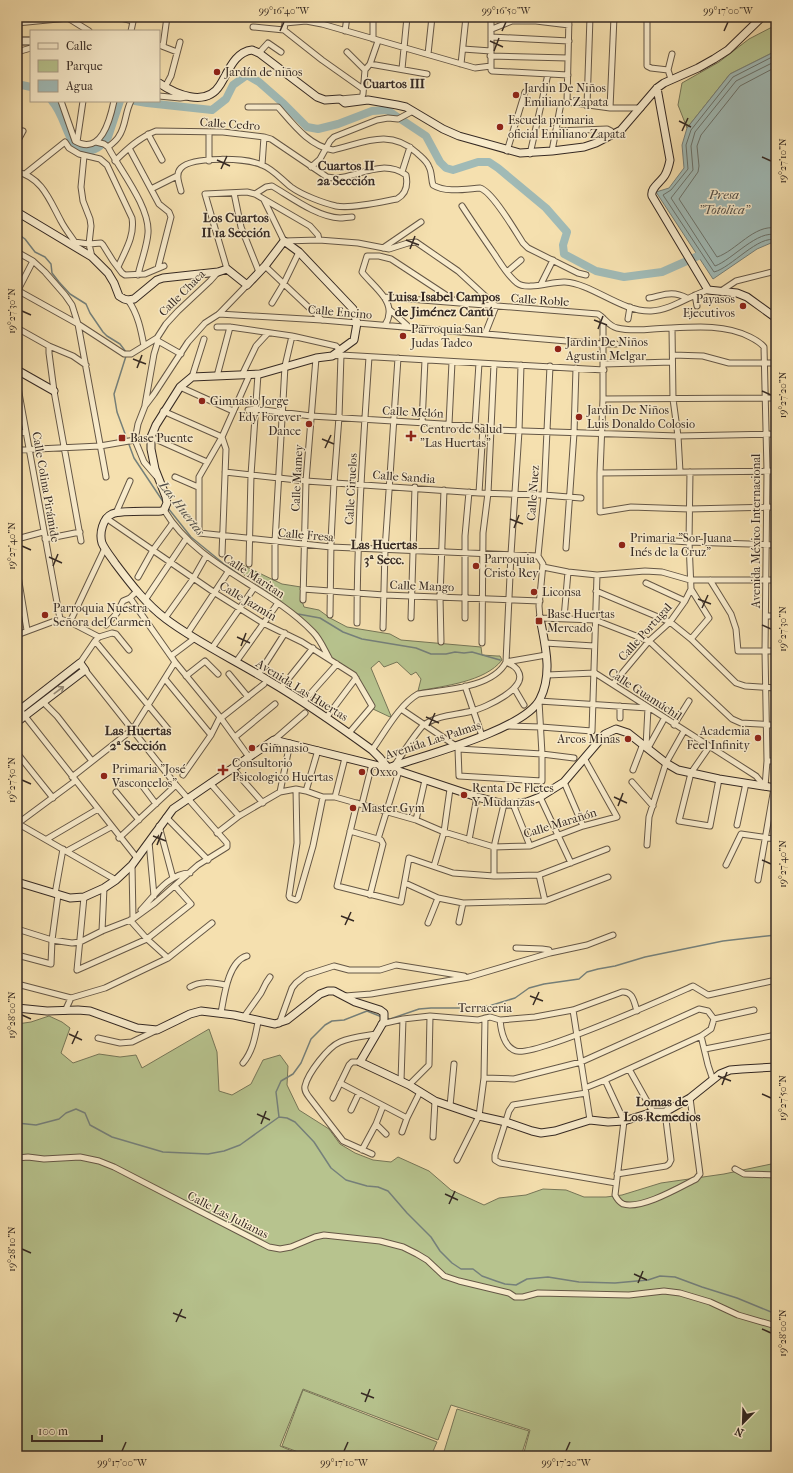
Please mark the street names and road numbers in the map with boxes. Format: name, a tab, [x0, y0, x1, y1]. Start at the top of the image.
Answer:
street label: Calle Cedro	[199, 115, 261, 133]
street label: Calle Chaca	[156, 267, 208, 319]
street label: Calle Roble	[510, 291, 570, 309]
street label: Calle Encino	[307, 302, 373, 322]
street label: Calle Melón	[382, 403, 444, 421]
street label: Calle Colina Pirámide	[29, 431, 63, 543]
street label: Calle Mamey	[288, 443, 306, 512]
street label: Calle Ciruelos	[342, 452, 360, 525]
street label: Avenida México Internacional	[749, 453, 763, 609]
street label: Calle Nuez	[524, 464, 542, 521]
street label: Calle Sandia	[372, 468, 436, 486]
street label: Calle Fresa	[277, 526, 335, 544]
street label: Calle Maritan	[221, 551, 287, 601]
street label: Calle Jazmín	[217, 578, 279, 624]
street label: Calle Mango	[389, 578, 455, 594]
street label: Calle Portugal	[615, 600, 675, 664]
street label: Avenida Las Huertas	[253, 656, 351, 724]
street label: Calle Guamúchil	[606, 665, 685, 723]
street label: Avenida Las Palmas	[382, 718, 483, 762]
street label: Calle Marañón	[522, 805, 598, 841]
street label: Terraceria	[458, 1001, 513, 1015]
street label: Calle Las Julianas	[185, 1189, 271, 1242]

